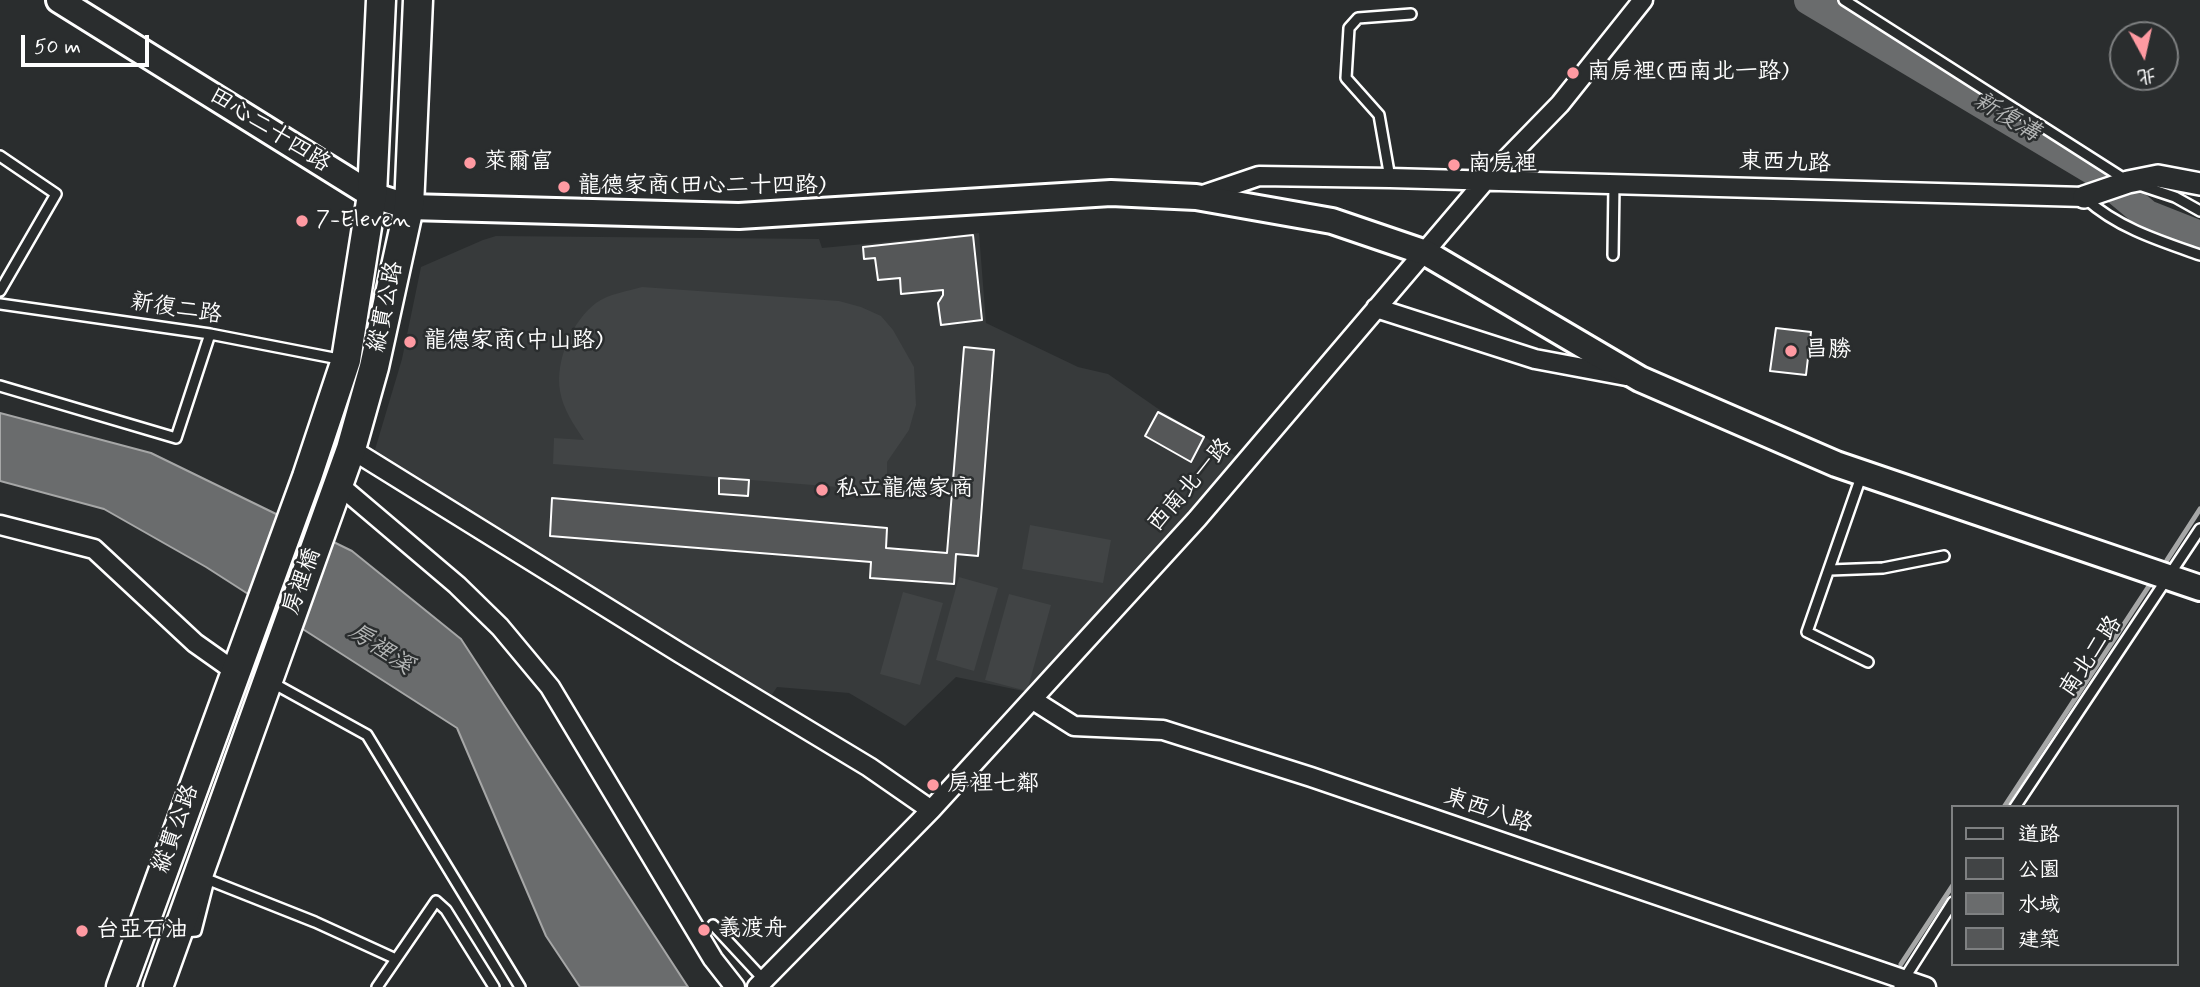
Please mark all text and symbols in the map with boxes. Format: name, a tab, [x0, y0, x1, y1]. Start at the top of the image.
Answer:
scale bar	[24, 21, 152, 65]
north arrow	[2109, 21, 2179, 91]
text: 50 m	[34, 33, 81, 61]
place label: 南房裡(西南北一路)	[1587, 59, 1789, 87]
text: 北	[2136, 62, 2158, 89]
marker: 南房裡(西南北一路)	[1565, 65, 1581, 81]
street label: 田心二十四路	[203, 83, 335, 179]
water label: 新復溝	[1968, 87, 2044, 149]
place label: 萊爾富	[484, 149, 553, 177]
street label: 東西九路	[1739, 149, 1831, 179]
place label: 南房裡	[1468, 151, 1537, 179]
marker: 萊爾富	[462, 155, 478, 171]
marker: 南房裡	[1446, 157, 1462, 173]
place label: 龍德家商(田心二十四路)	[578, 173, 826, 201]
marker: 龍德家商(田心二十四路)	[556, 179, 572, 195]
place label: 7-Eleven	[316, 207, 411, 235]
marker: 7-Eleven	[294, 213, 310, 229]
street label: 縱貫公路	[364, 259, 410, 355]
street label: 新復二路	[128, 289, 224, 331]
place label: 龍德家商(中山路)	[424, 328, 603, 356]
marker: 龍德家商(中山路)	[402, 334, 418, 350]
place label: 昌勝	[1805, 337, 1851, 365]
marker: 昌勝	[1783, 343, 1799, 359]
street label: 西南北一路	[1143, 434, 1239, 538]
place label: 私立龍德家商	[836, 476, 974, 504]
marker: 私立龍德家商	[814, 482, 830, 498]
street label: 房裡橋	[278, 545, 328, 619]
street label: 南北二路	[2055, 611, 2129, 703]
water label: 房裡溪	[342, 618, 418, 682]
place label: 房裡七鄰	[947, 771, 1039, 799]
marker: 房裡七鄰	[925, 777, 941, 793]
street label: 縱貫公路	[148, 781, 206, 877]
street label: 東西八路	[1440, 784, 1536, 840]
legend	[1952, 805, 2179, 966]
text: 道路	[2018, 821, 2060, 849]
text: 公園	[2018, 856, 2060, 884]
text: 水域	[2018, 891, 2060, 919]
place label: 義渡舟	[718, 916, 787, 944]
place label: 台亞石油	[96, 917, 188, 945]
marker: 義渡舟	[696, 922, 712, 938]
marker: 台亞石油	[74, 923, 90, 939]
text: 建築	[2018, 926, 2060, 954]

